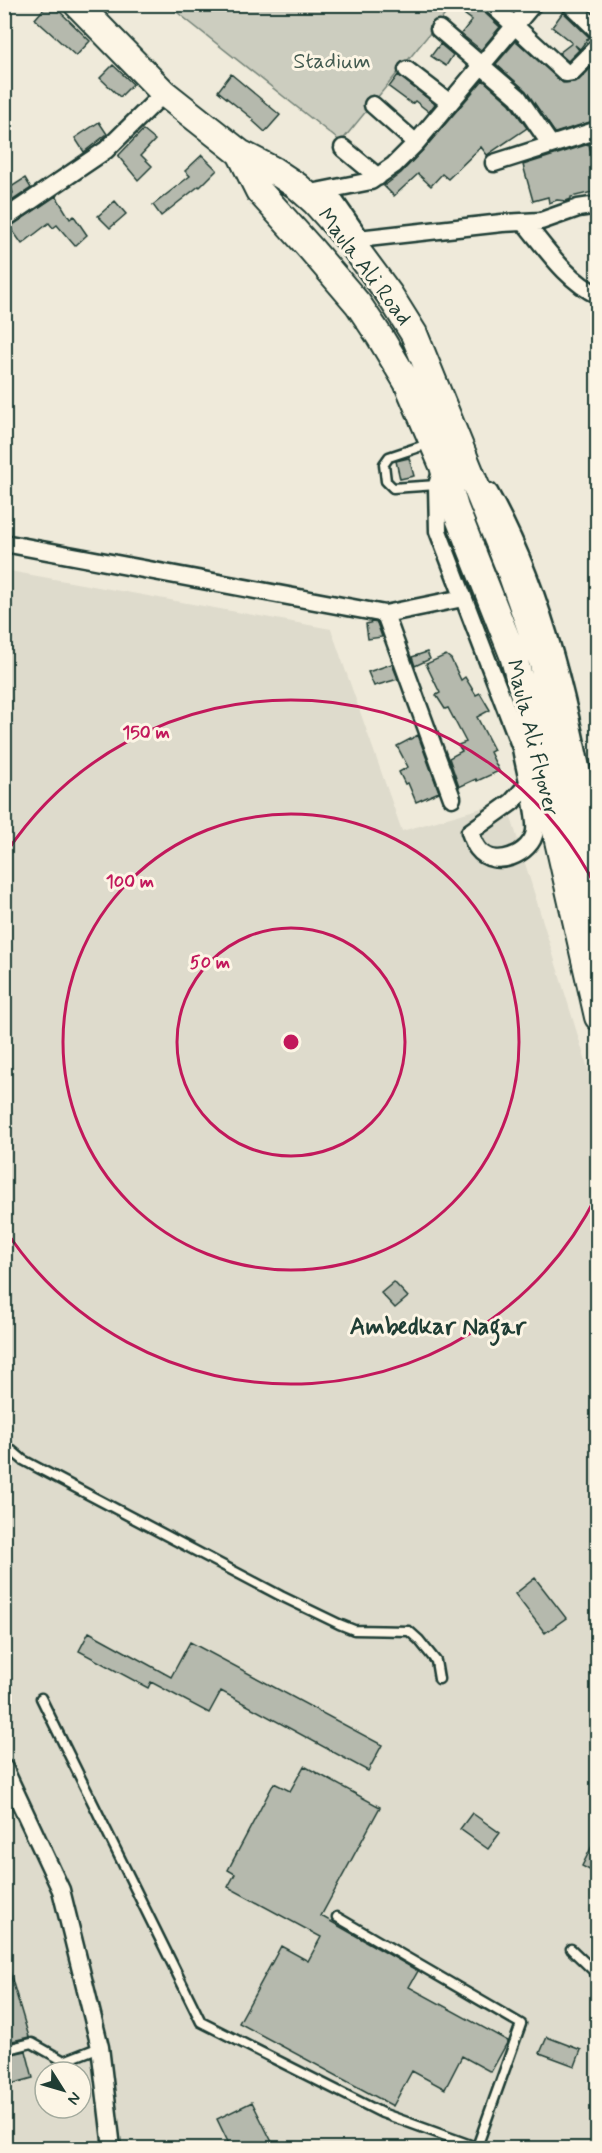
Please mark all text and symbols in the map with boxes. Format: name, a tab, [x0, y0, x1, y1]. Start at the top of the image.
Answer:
park label: Stadium	[293, 48, 371, 76]
street label: Maula Ali Road	[311, 203, 417, 331]
street label: Maula Ali Flyover	[499, 657, 565, 819]
text: 150 m	[122, 721, 170, 745]
text: 100 m	[106, 870, 154, 894]
text: 50 m	[190, 951, 230, 975]
centre of rings	[281, 1032, 301, 1052]
district label: Ambedkar Nagar	[350, 1312, 527, 1346]
north arrow	[33, 2060, 93, 2120]
text: N	[62, 2088, 85, 2109]

